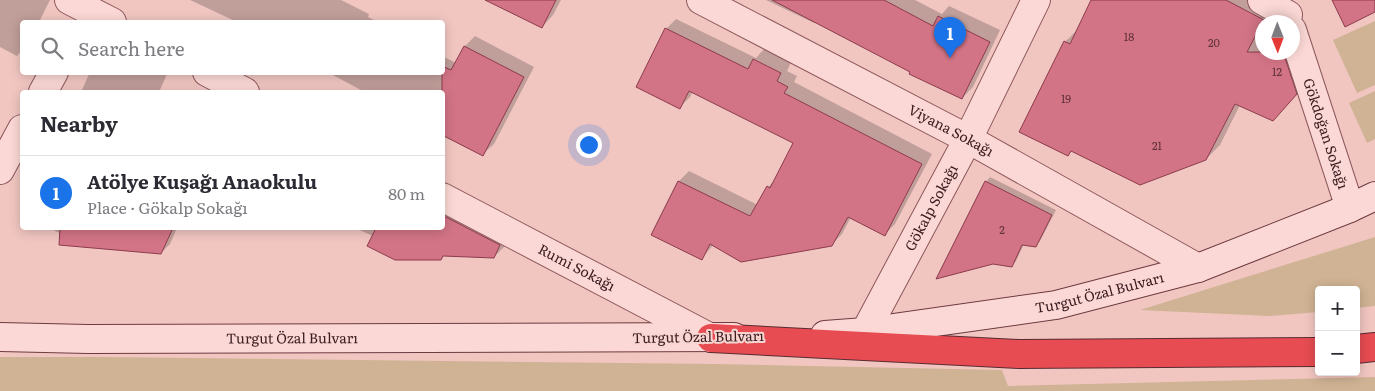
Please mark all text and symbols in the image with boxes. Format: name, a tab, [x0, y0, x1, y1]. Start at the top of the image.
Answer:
north arrow	[1255, 15, 1300, 60]
pin: 1	[934, 17, 966, 58]
search box	[20, 20, 445, 75]
house number: 18	[1124, 28, 1134, 44]
icon: search	[38, 34, 66, 62]
text: Search here	[78, 34, 185, 62]
house number: 20	[1208, 34, 1220, 50]
house number: 12	[1272, 63, 1282, 79]
street label: Gökdoğan Sokağı	[1299, 75, 1354, 192]
house number: 19	[1061, 90, 1071, 106]
street label: Viyana Sokağı	[905, 99, 998, 161]
text: Nearby	[40, 107, 118, 138]
your location	[576, 132, 602, 158]
house number: 21	[1152, 137, 1163, 153]
street label: Gökalp Sokağı	[899, 160, 962, 254]
text: Atölye Kuşağı Anaokulu	[87, 167, 317, 195]
text: 1	[53, 181, 59, 205]
text: 80 m	[388, 181, 425, 205]
text: Place · Gökalp Sokağı	[87, 195, 248, 219]
house number: 2	[999, 221, 1005, 237]
street label: Rumi Sokağı	[535, 238, 619, 295]
street label: Turgut Özal Bulvarı	[1034, 266, 1166, 317]
map controls	[1315, 286, 1360, 376]
button: +	[1315, 286, 1360, 331]
street label: Turgut Özal Bulvarı	[632, 325, 764, 347]
street label: Turgut Özal Bulvarı	[226, 327, 358, 348]
button: −	[1315, 331, 1360, 376]

